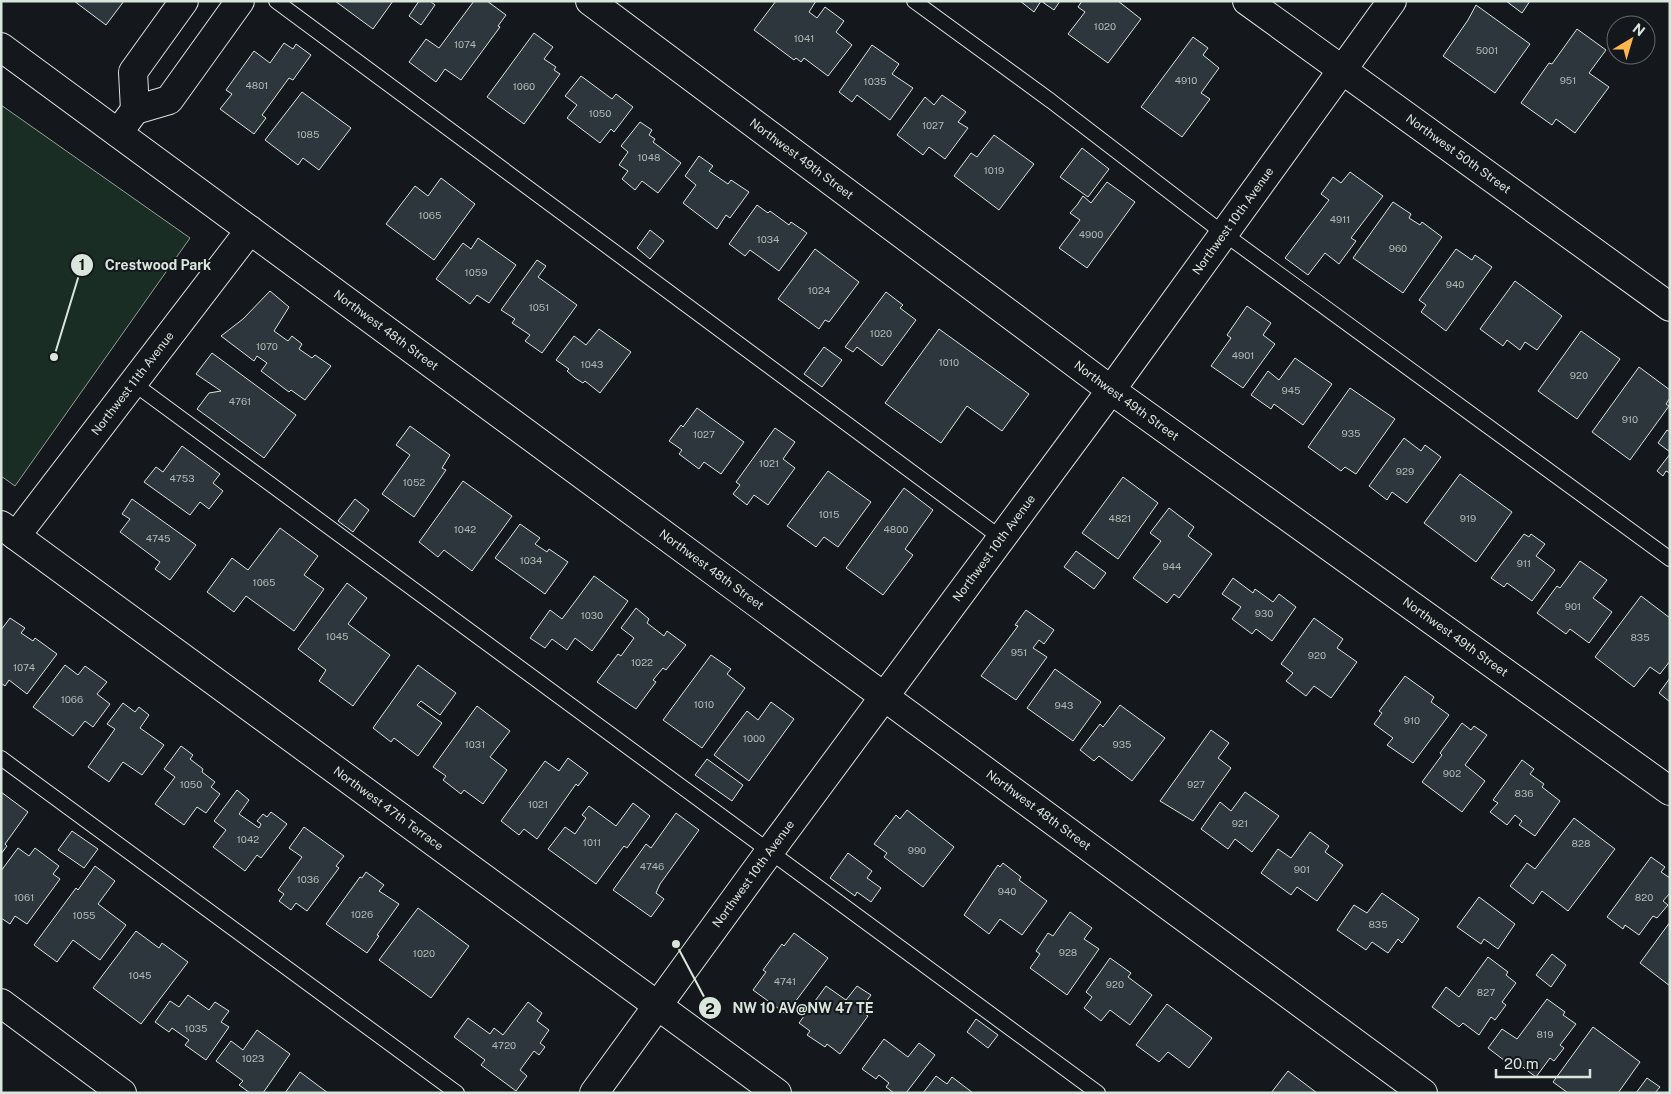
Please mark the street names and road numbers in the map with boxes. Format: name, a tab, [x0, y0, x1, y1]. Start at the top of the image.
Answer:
street label: Northwest 50th Street	[1403, 111, 1514, 197]
street label: Northwest 49th Street	[747, 116, 856, 202]
street label: Northwest 10th Avenue	[1189, 164, 1277, 278]
street label: Northwest 48th Street	[331, 287, 441, 373]
street label: Northwest 11th Avenue	[89, 329, 177, 438]
street label: Northwest 49th Street	[1071, 358, 1182, 444]
street label: Northwest 10th Avenue	[950, 492, 1038, 604]
street label: Northwest 48th Street	[657, 527, 767, 613]
street label: Northwest 49th Street	[1400, 595, 1511, 680]
street label: Northwest 47th Terrace	[331, 764, 446, 853]
street label: Northwest 48th Street	[984, 767, 1094, 853]
street label: Northwest 10th Avenue	[710, 817, 797, 930]

